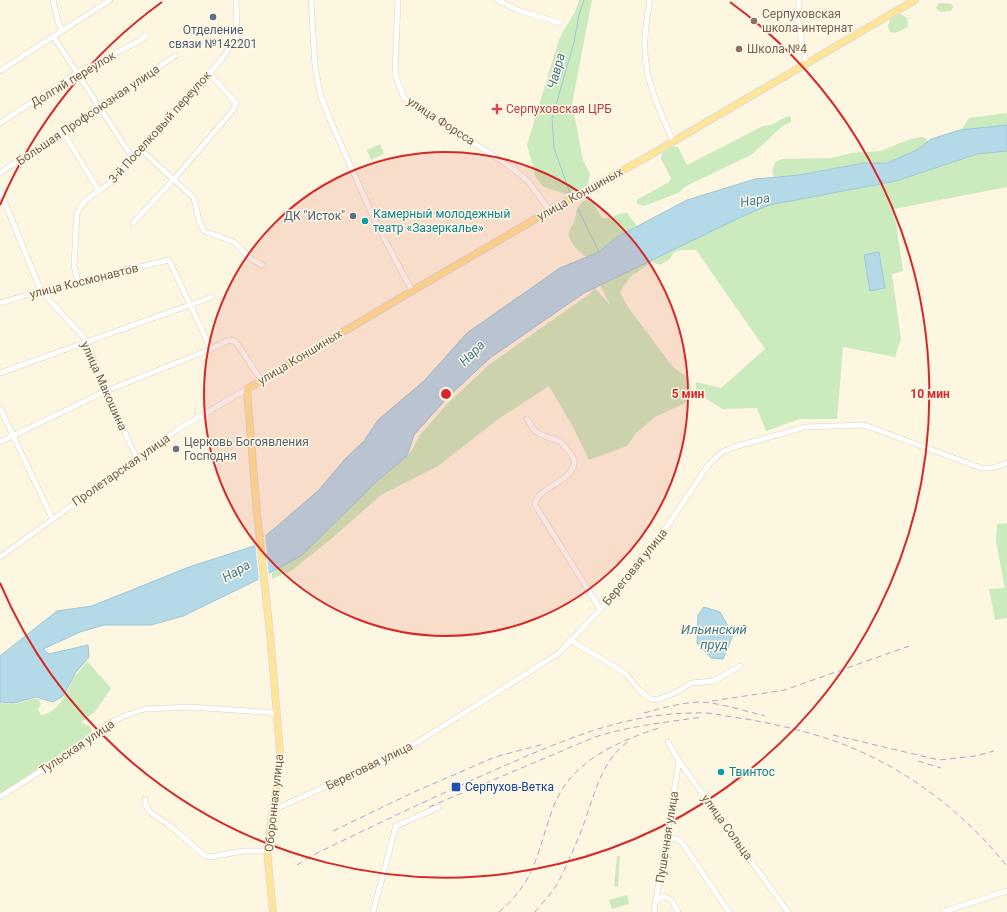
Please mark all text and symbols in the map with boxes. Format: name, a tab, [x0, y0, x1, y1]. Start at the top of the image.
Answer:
place label: Серпуховская школа-интернат	[762, 7, 853, 35]
marker: Отделение связи №142201	[208, 12, 218, 22]
marker: Серпуховская школа-интернат	[749, 16, 759, 26]
place label: Отделение связи №142201	[169, 23, 257, 51]
place label: Школа №4	[747, 42, 807, 56]
marker: Школа №4	[734, 44, 744, 54]
street label: Долгий переулок	[28, 48, 118, 110]
water label: Чавра	[544, 51, 568, 91]
street label: Большая Профсоюзная улица	[14, 62, 162, 168]
street label: 3-й Поселковый переулок	[106, 68, 214, 186]
street label: улица Форсса	[405, 94, 477, 148]
place label: Серпуховская ЦРБ	[506, 102, 612, 116]
marker: Серпуховская ЦРБ	[491, 103, 503, 115]
street label: улица Коншиных	[535, 165, 625, 223]
water label: Нара	[739, 190, 771, 210]
place label: Камерный молодежный театр «Зазеркалье»	[373, 207, 510, 235]
place label: ДК "Исток"	[284, 209, 345, 223]
marker: ДК "Исток"	[348, 211, 358, 221]
marker: Камерный молодежный театр «Зазеркалье»	[360, 216, 370, 226]
street label: улица Космонавтов	[28, 261, 140, 301]
street label: улица Коншиных	[255, 326, 345, 388]
water label: Нара	[456, 337, 488, 369]
street label: улица Макошина	[78, 339, 130, 433]
centre of rings	[439, 387, 453, 401]
text: 5 мин	[672, 387, 704, 401]
text: 10 мин	[910, 387, 950, 401]
street label: Пролетарская улица	[69, 431, 173, 509]
place label: Церковь Богоявления Господня	[184, 435, 309, 463]
marker: Церковь Богоявления Господня	[171, 444, 181, 454]
street label: Береговая улица	[600, 526, 670, 608]
water label: Нара	[219, 557, 253, 585]
water label: Ильинский пруд	[681, 622, 747, 652]
street label: Тульская улица	[37, 717, 117, 777]
street label: Береговая улица	[323, 739, 415, 793]
street label: Оборонная улица	[262, 753, 286, 853]
place label: Твинтос	[729, 765, 775, 779]
marker: Твинтос	[716, 767, 726, 777]
place label: Серпухов-Ветка	[465, 780, 554, 794]
marker: Серпухов-Ветка	[450, 781, 462, 793]
street label: Пушечная улица	[653, 790, 681, 884]
street label: улица Сольца	[699, 792, 755, 862]

